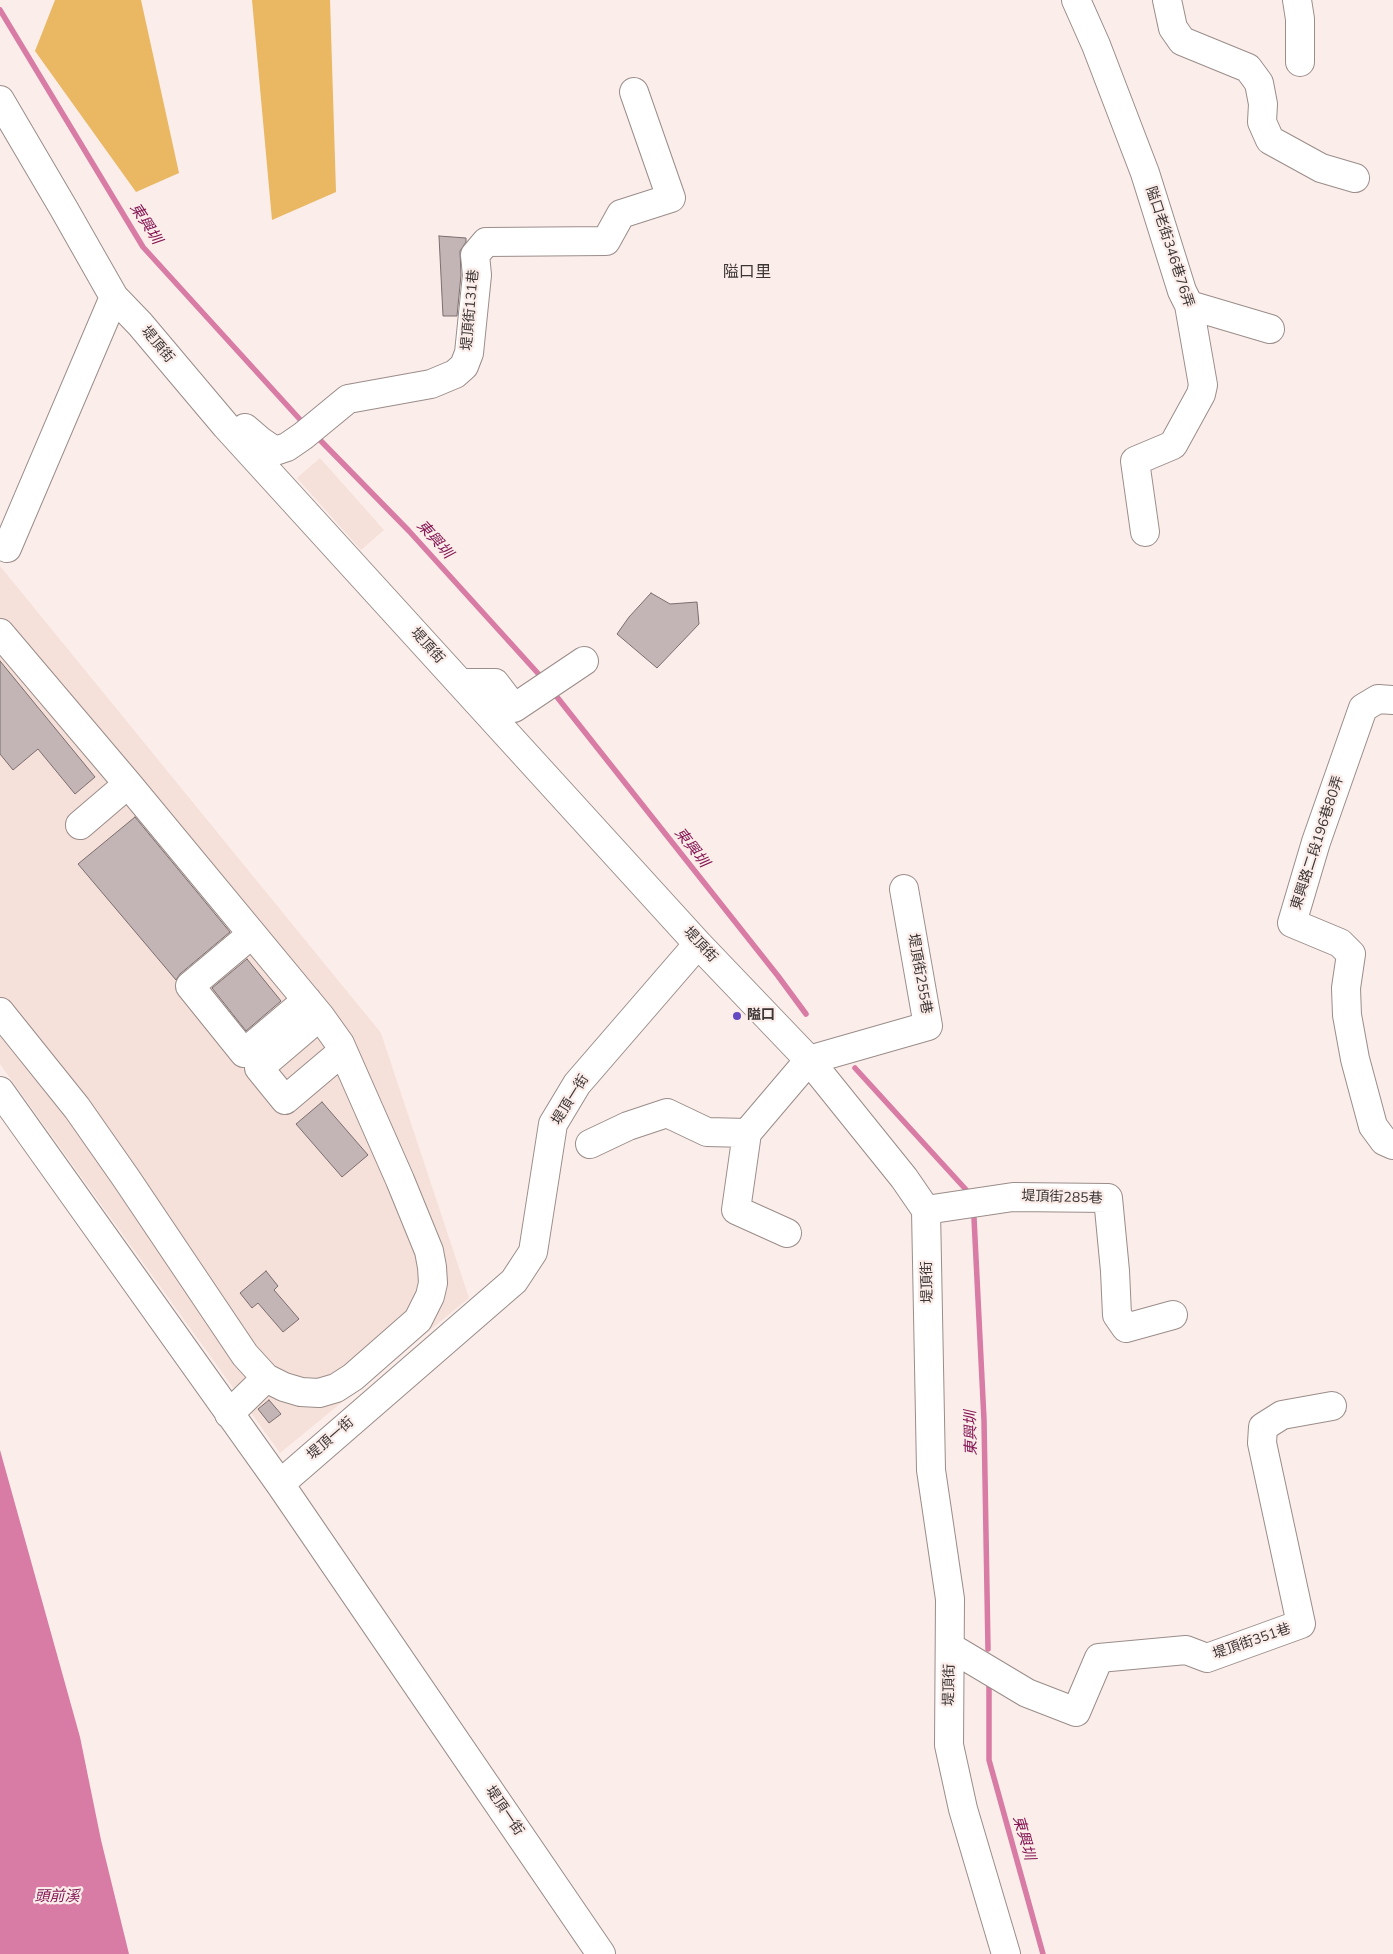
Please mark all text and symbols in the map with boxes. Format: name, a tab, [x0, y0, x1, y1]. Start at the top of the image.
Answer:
street label: 隘口老街346巷76弄	[1142, 184, 1196, 310]
water label: 東興圳	[125, 200, 165, 248]
district label: 隘口里	[723, 263, 771, 283]
street label: 堤頂街131巷	[459, 269, 483, 351]
street label: 堤頂街	[137, 324, 177, 366]
water label: 東興圳	[412, 517, 456, 563]
street label: 堤頂街	[407, 625, 447, 667]
street label: 東興路二段196巷80弄	[1288, 774, 1348, 912]
water label: 東興圳	[670, 825, 712, 871]
street label: 堤頂街	[680, 924, 720, 966]
street label: 堤頂街255巷	[904, 933, 934, 1015]
place label: 隘口	[747, 1008, 775, 1024]
marker: 隘口	[731, 1010, 743, 1022]
street label: 堤頂一街	[549, 1072, 593, 1128]
street label: 堤頂街285巷	[1021, 1188, 1103, 1208]
street label: 堤頂街	[919, 1261, 937, 1303]
water label: 東興圳	[963, 1410, 981, 1456]
street label: 堤頂一街	[304, 1414, 358, 1464]
street label: 堤頂街351巷	[1211, 1621, 1293, 1663]
street label: 堤頂街	[941, 1664, 959, 1706]
street label: 堤頂一街	[481, 1783, 527, 1839]
water label: 東興圳	[1008, 1814, 1038, 1862]
water label: 頭前溪	[35, 1888, 79, 1906]

